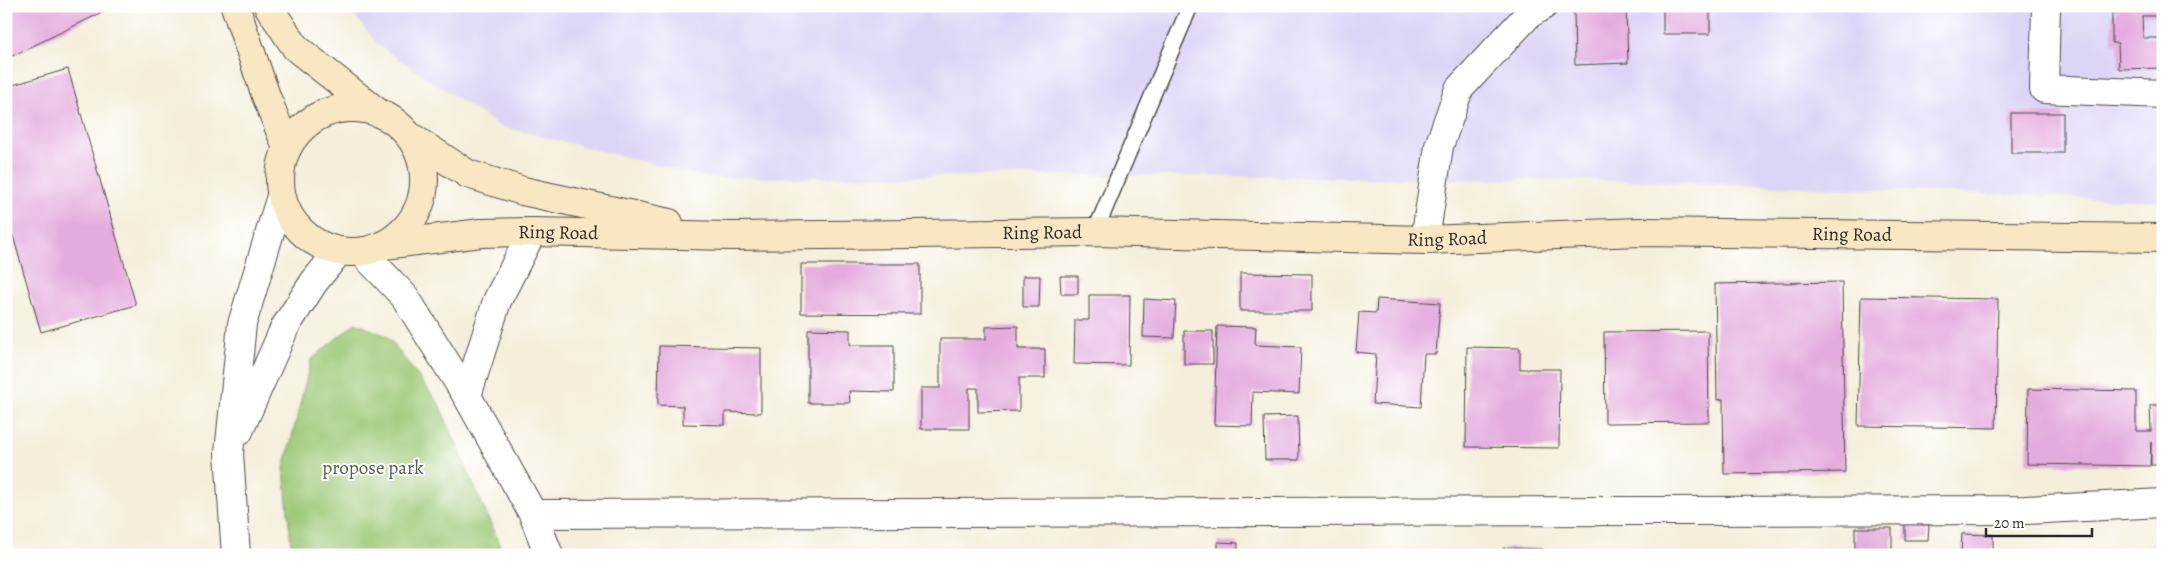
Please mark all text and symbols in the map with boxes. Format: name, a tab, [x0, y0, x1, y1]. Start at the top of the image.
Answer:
street label: Ring Road	[518, 219, 599, 246]
street label: Ring Road	[1002, 219, 1083, 246]
street label: Ring Road	[1812, 221, 1893, 248]
street label: Ring Road	[1407, 225, 1488, 253]
park label: propose park	[322, 455, 424, 481]
scale bar	[1986, 506, 2093, 538]
text: 20 m	[1994, 513, 2025, 533]

